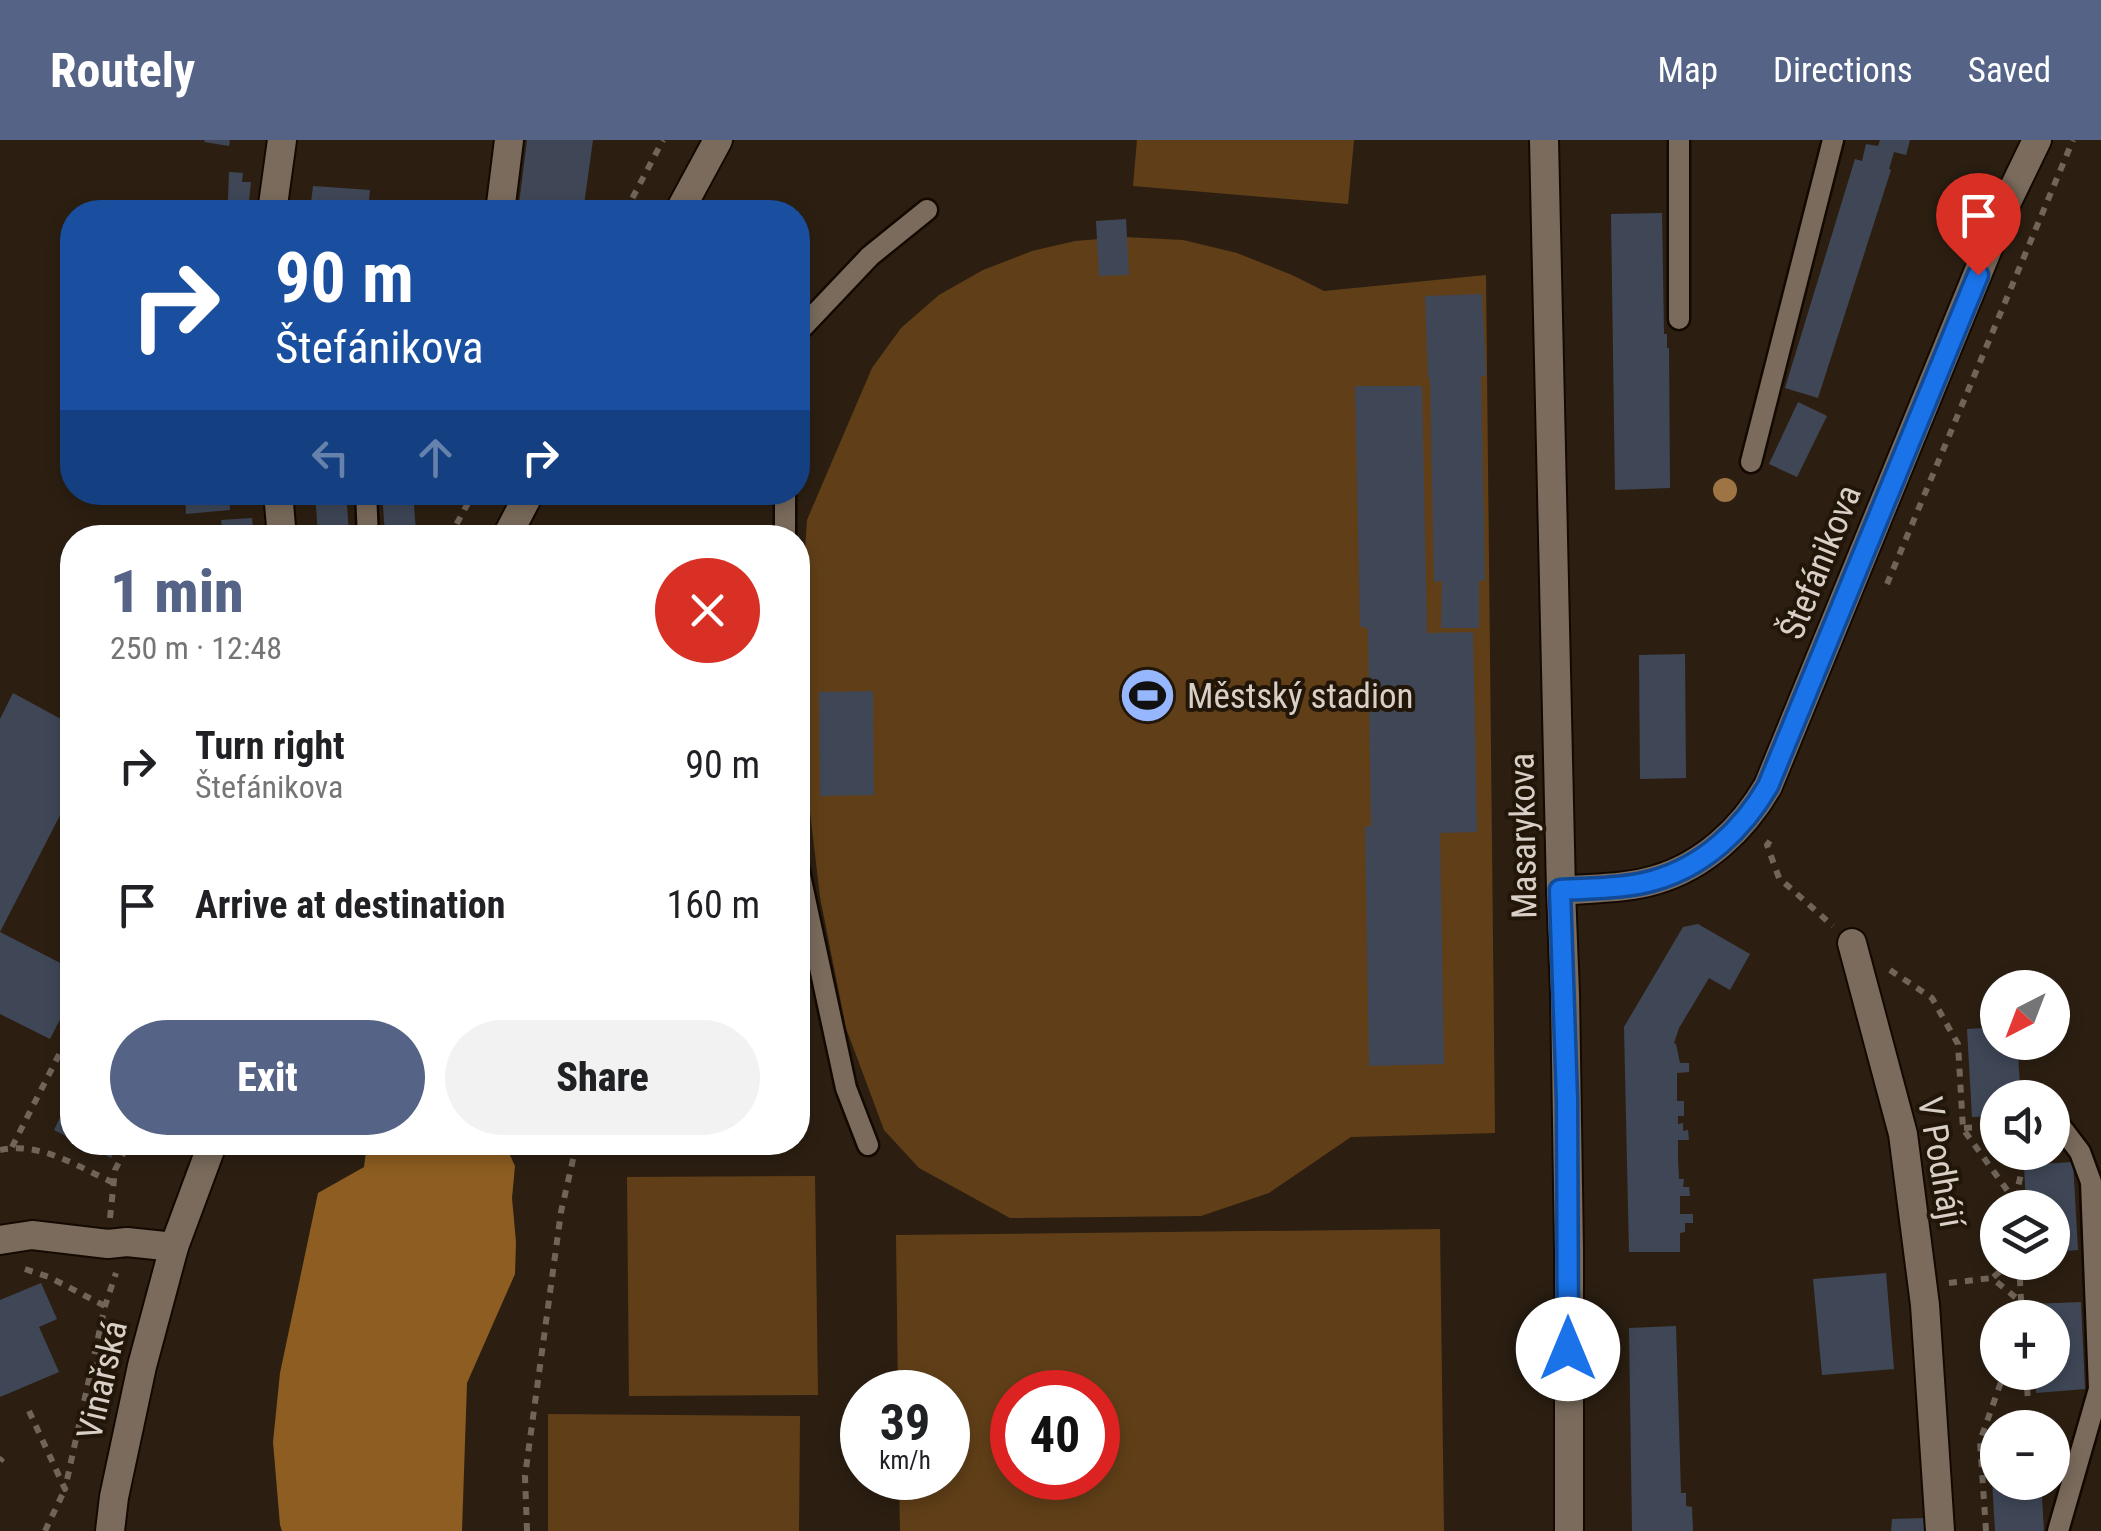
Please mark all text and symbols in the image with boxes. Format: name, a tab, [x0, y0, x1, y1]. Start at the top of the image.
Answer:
text: Routely	[50, 42, 195, 99]
text: Map	[1658, 50, 1718, 91]
text: Directions	[1773, 50, 1913, 91]
text: Saved	[1968, 50, 2051, 91]
pin	[1936, 173, 2021, 276]
icon: arrive	[1951, 188, 2006, 243]
text: 90 m	[275, 237, 414, 319]
icon: right	[110, 240, 240, 370]
text: Štefánikova	[275, 321, 484, 374]
icon: left	[303, 430, 358, 485]
icon: ahead	[408, 430, 463, 485]
icon: right	[513, 430, 568, 485]
street label: Štefánikova	[1770, 479, 1870, 645]
text: 1 min	[110, 556, 244, 627]
button: close	[655, 558, 760, 663]
text: 250 m · 12:48	[110, 629, 282, 667]
sports icon: Městský stadion	[1118, 666, 1178, 726]
place label: Městský stadion	[1187, 676, 1414, 717]
text: Turn right	[195, 724, 345, 768]
icon: right	[110, 738, 165, 793]
text: 90 m	[685, 743, 760, 787]
street label: Masarykova	[1502, 753, 1545, 919]
text: Štefánikova	[195, 768, 343, 806]
icon: arrive	[110, 878, 165, 933]
text: Arrive at destination	[195, 883, 505, 927]
text: 160 m	[666, 883, 760, 927]
north arrow	[1980, 970, 2070, 1060]
map controls	[1980, 970, 2070, 1500]
button: Exit	[110, 1020, 425, 1135]
button: Share	[445, 1020, 760, 1135]
button: sound	[1980, 1080, 2070, 1170]
street label: V Podhájí	[1909, 1094, 1972, 1232]
button: layers	[1980, 1190, 2070, 1280]
position arrow	[1516, 1297, 1620, 1401]
button: +	[1980, 1300, 2070, 1390]
street label: Vinařská	[69, 1317, 136, 1443]
speed limit sign: 40	[990, 1370, 1120, 1500]
text: 39	[880, 1394, 930, 1452]
button: −	[1980, 1410, 2070, 1500]
text: km/h	[879, 1446, 931, 1475]

